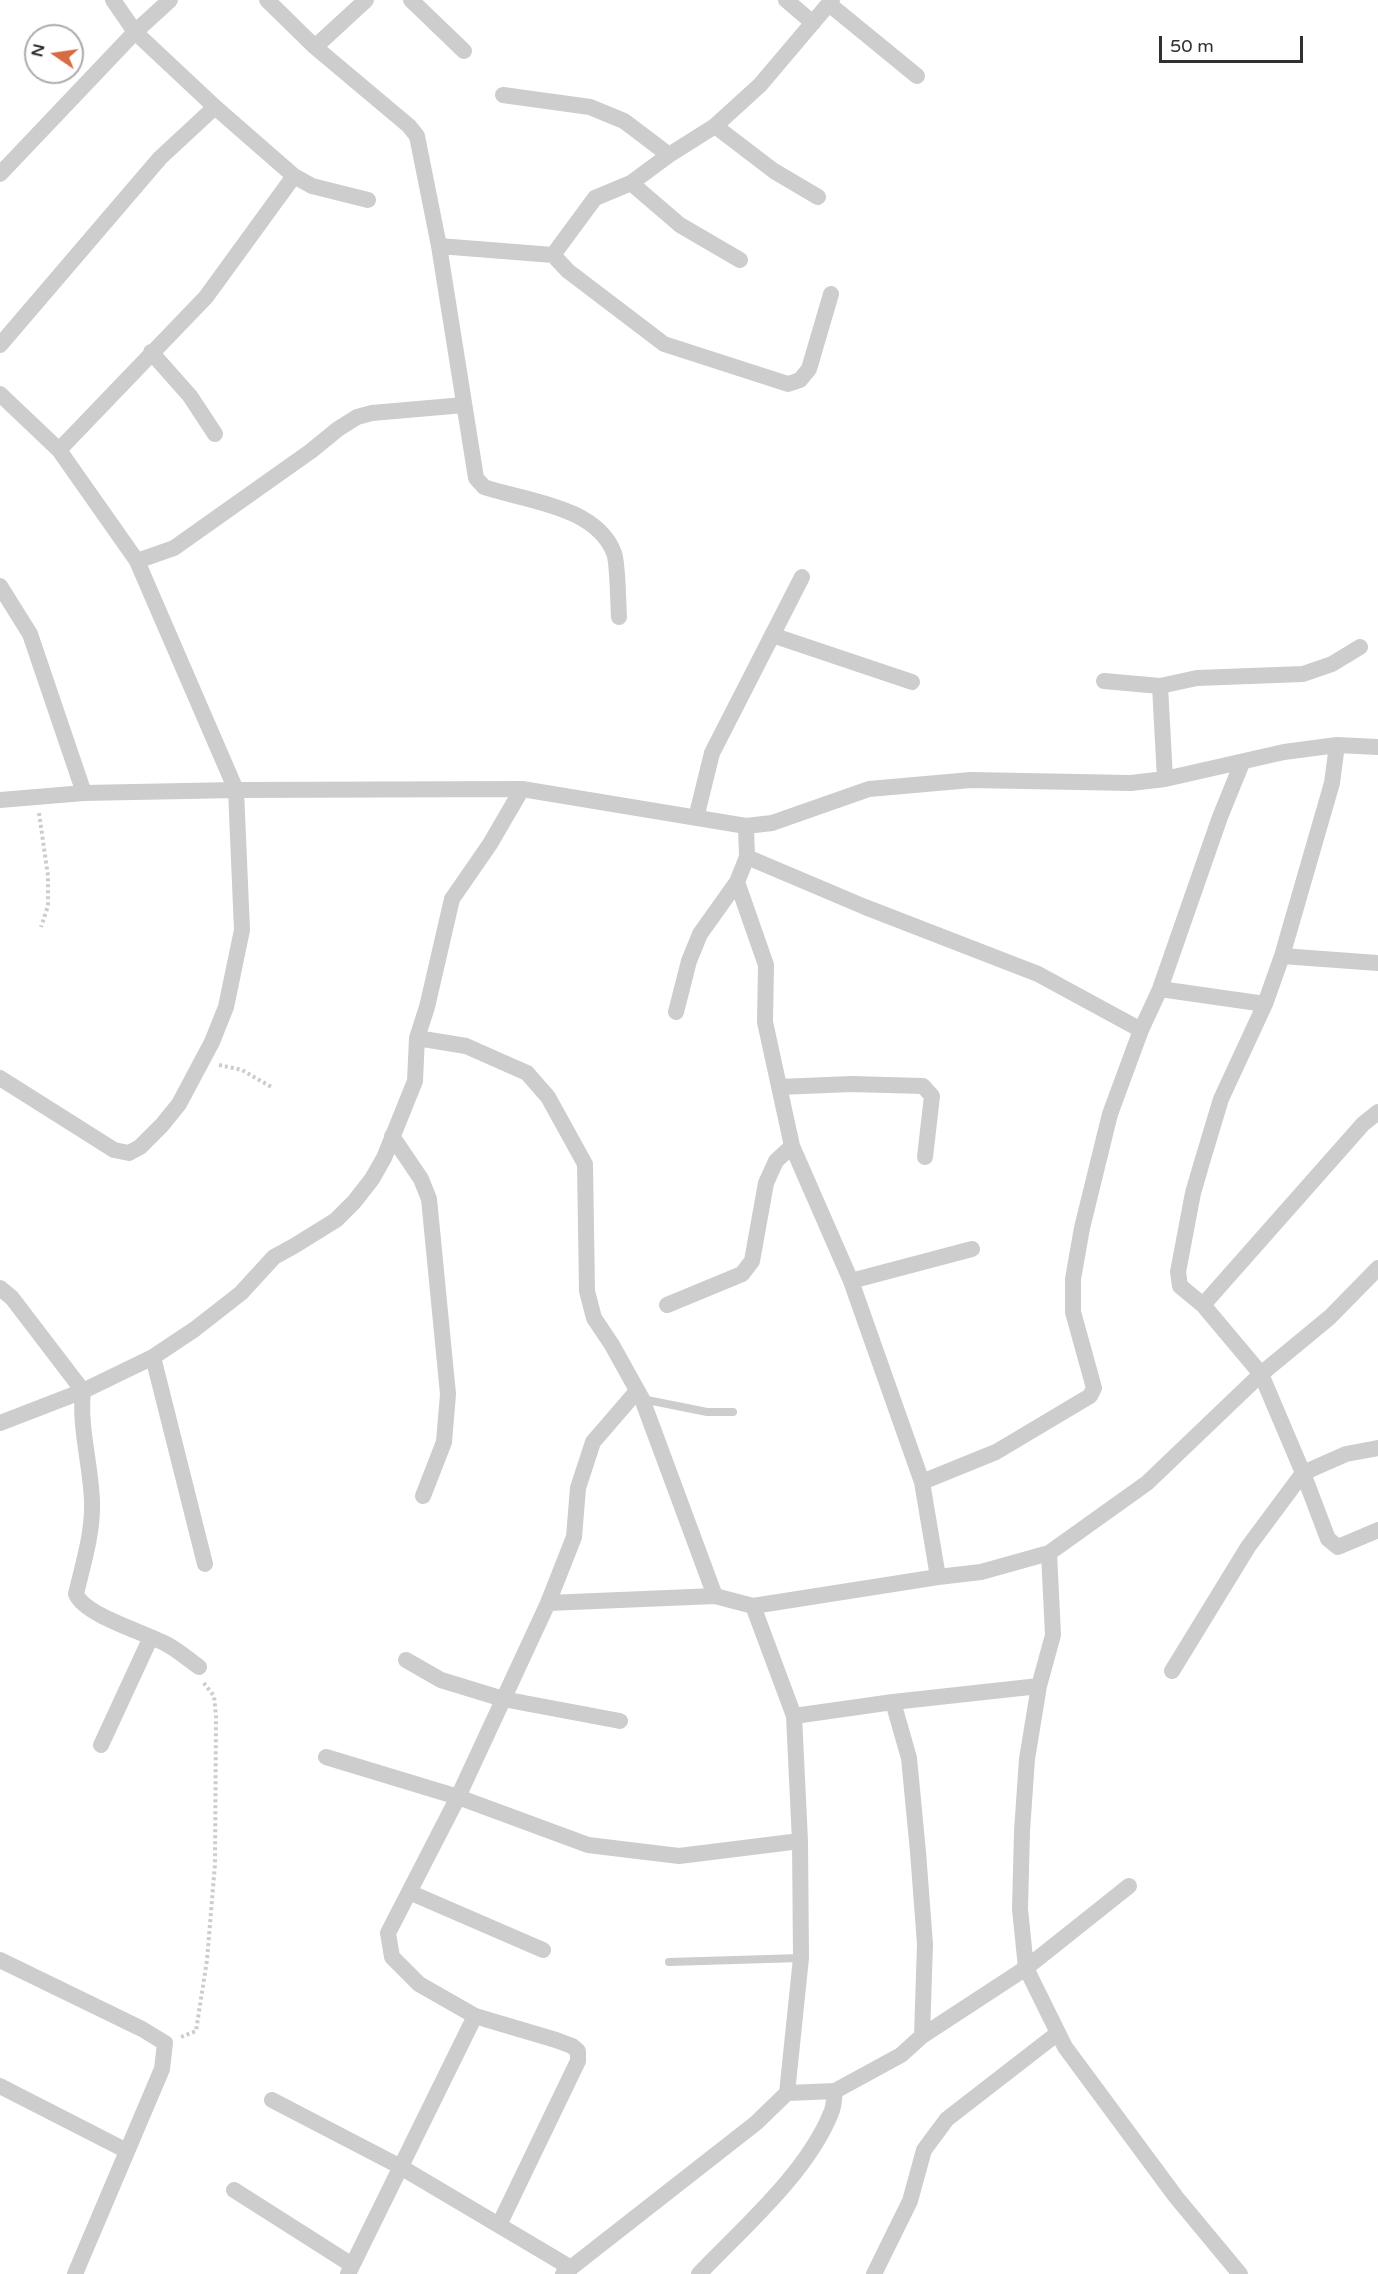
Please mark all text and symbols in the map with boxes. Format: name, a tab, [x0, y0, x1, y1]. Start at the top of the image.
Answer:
north arrow	[24, 24, 84, 84]
scale bar	[1162, 24, 1306, 62]
text: 50 m	[1170, 35, 1214, 57]
text: N	[27, 42, 50, 59]

